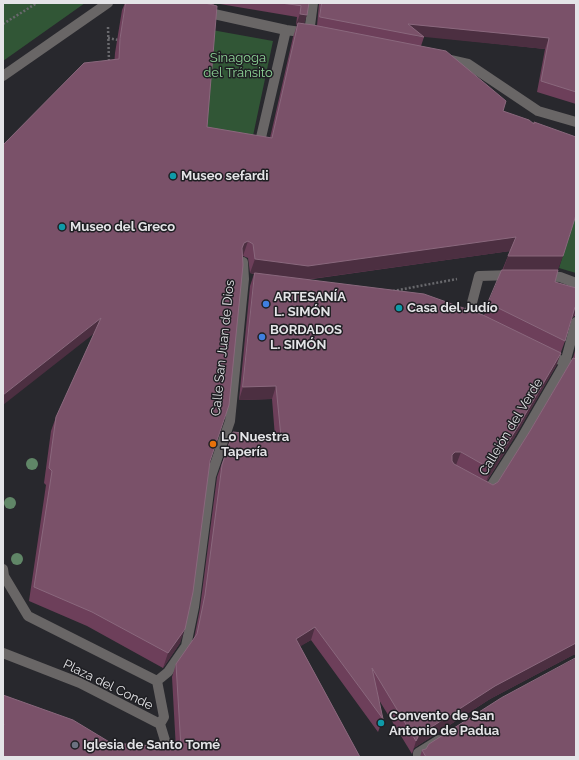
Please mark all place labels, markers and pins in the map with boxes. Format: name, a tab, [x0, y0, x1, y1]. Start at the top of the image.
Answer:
place label: Museo sefardi	[181, 168, 269, 184]
marker: Museo sefardi	[168, 171, 178, 181]
place label: Museo del Greco	[70, 219, 175, 235]
marker: Museo del Greco	[57, 222, 67, 232]
place label: ARTESANÍA L. SIMÓN	[274, 289, 346, 320]
marker: ARTESANÍA L. SIMÓN	[261, 299, 271, 309]
place label: Casa del Judío	[407, 300, 498, 316]
marker: Casa del Judío	[394, 303, 404, 313]
place label: BORDADOS L. SIMÓN	[270, 322, 342, 353]
marker: BORDADOS L. SIMÓN	[257, 332, 267, 342]
place label: Lo Nuestra Tapería	[221, 429, 289, 460]
marker: Lo Nuestra Tapería	[208, 439, 218, 449]
place label: Convento de San Antonio de Padua	[389, 708, 499, 739]
marker: Convento de San Antonio de Padua	[376, 718, 386, 728]
place label: Iglesia de Santo Tomé	[83, 737, 220, 753]
marker: Iglesia de Santo Tomé	[70, 740, 80, 750]

